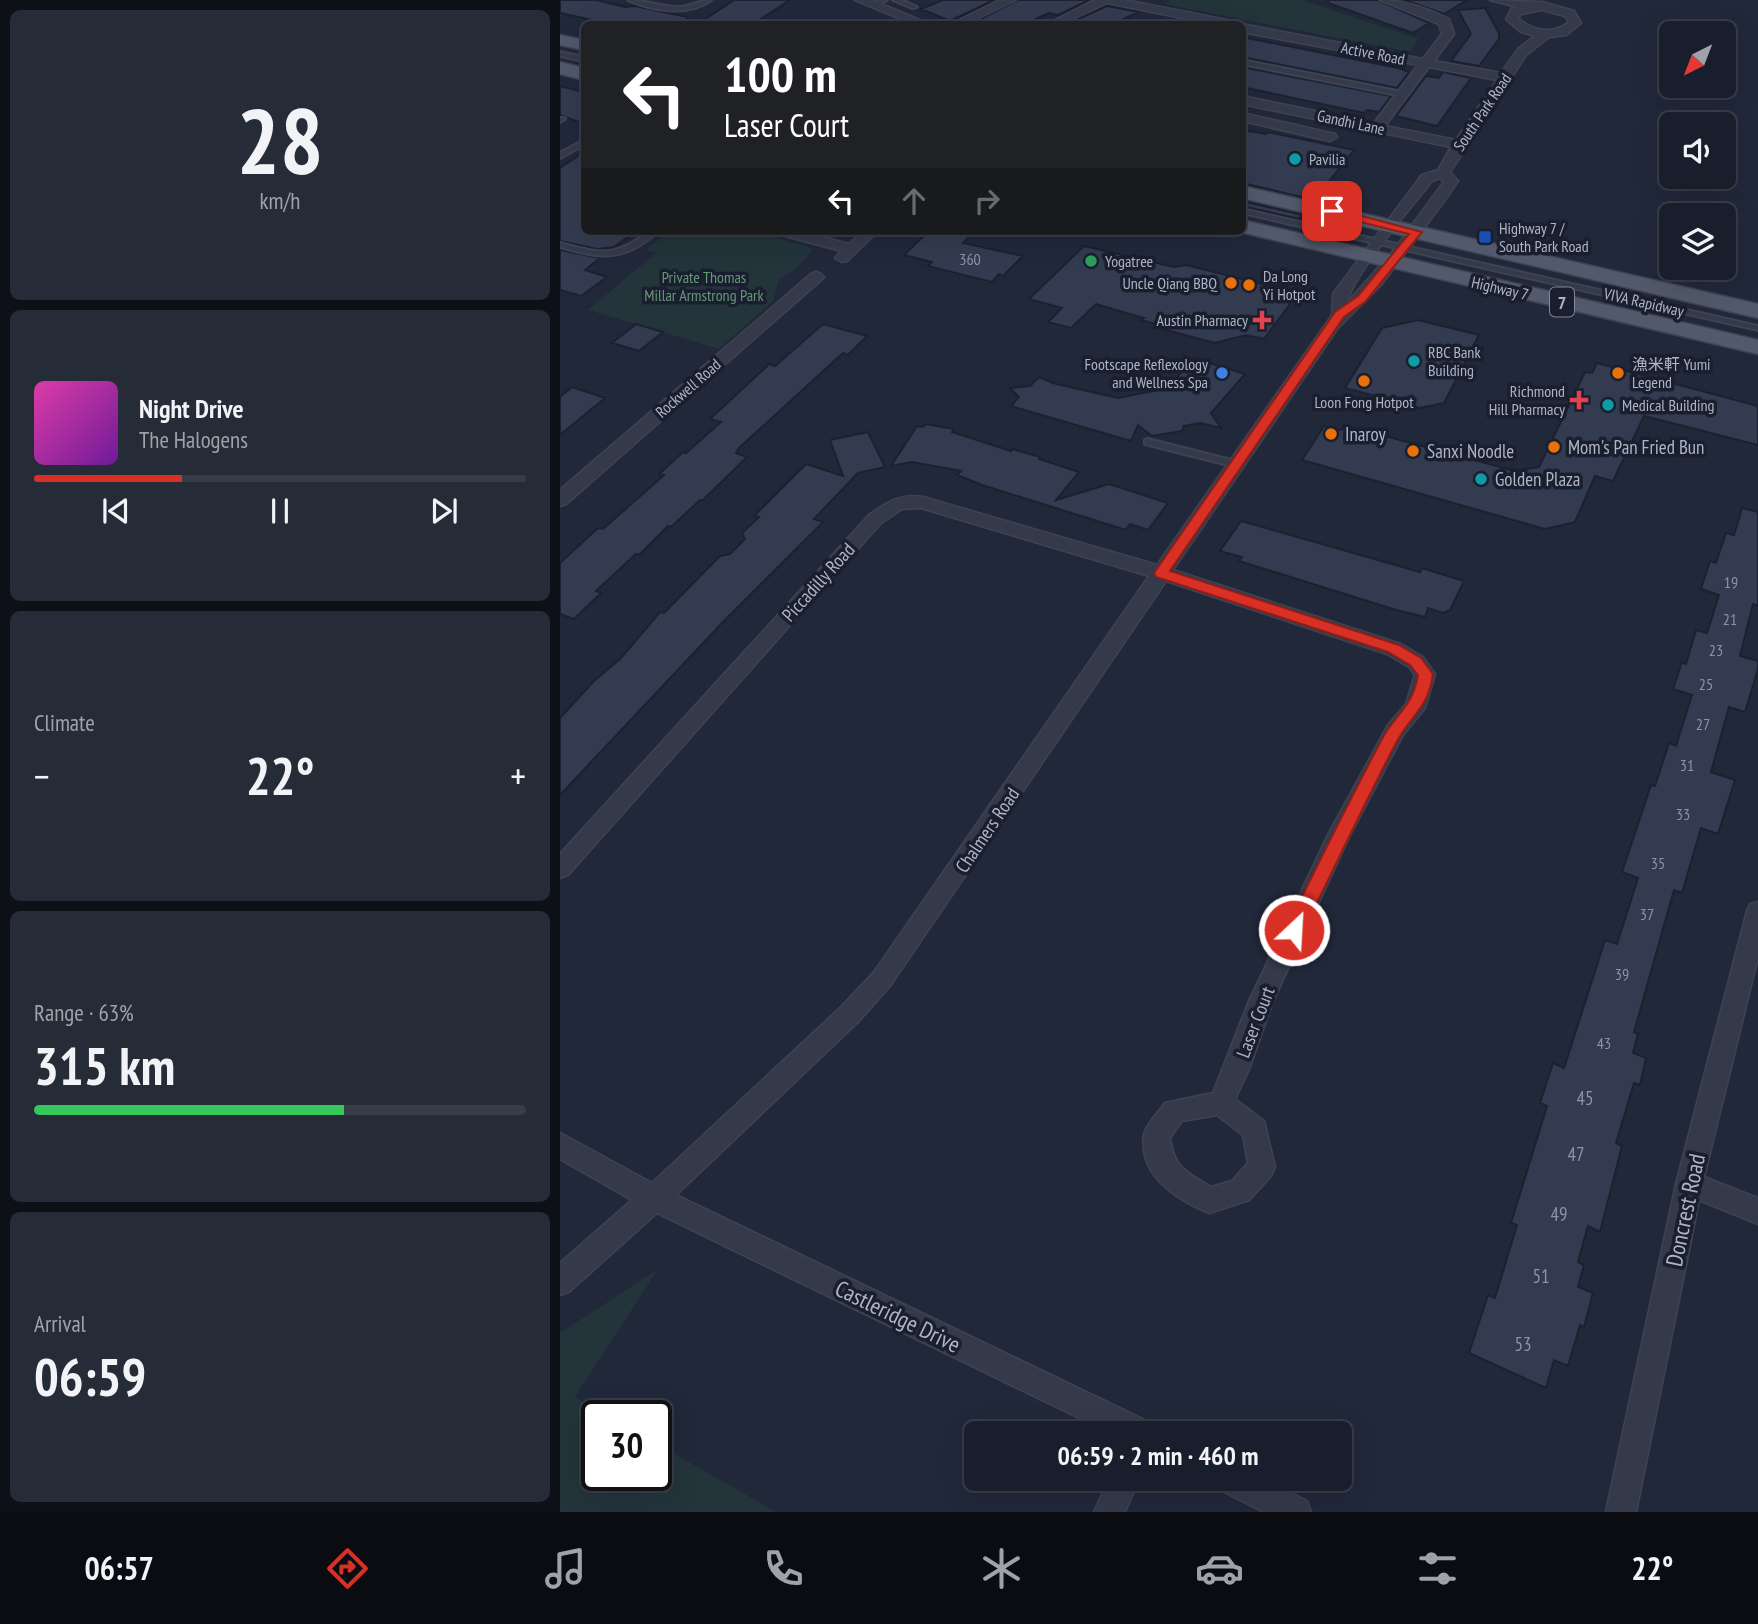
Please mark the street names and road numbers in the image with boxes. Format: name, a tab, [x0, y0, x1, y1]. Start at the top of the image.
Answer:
street label: Active Road	[1339, 37, 1407, 69]
street label: South Park Road	[1449, 69, 1515, 155]
street label: Gandhi Lane	[1315, 105, 1387, 139]
street label: Highway 7	[1470, 272, 1530, 304]
street label: VIVA Rapidway	[1601, 283, 1686, 321]
road number: 7	[1550, 288, 1574, 316]
street label: Rockwell Road	[651, 354, 725, 422]
street label: Piccadilly Road	[776, 538, 860, 626]
street label: Chalmers Road	[950, 783, 1024, 877]
street label: Laser Court	[1230, 982, 1280, 1061]
street label: Doncrest Road	[1659, 1151, 1711, 1269]
street label: Castleridge Drive	[831, 1273, 965, 1359]

